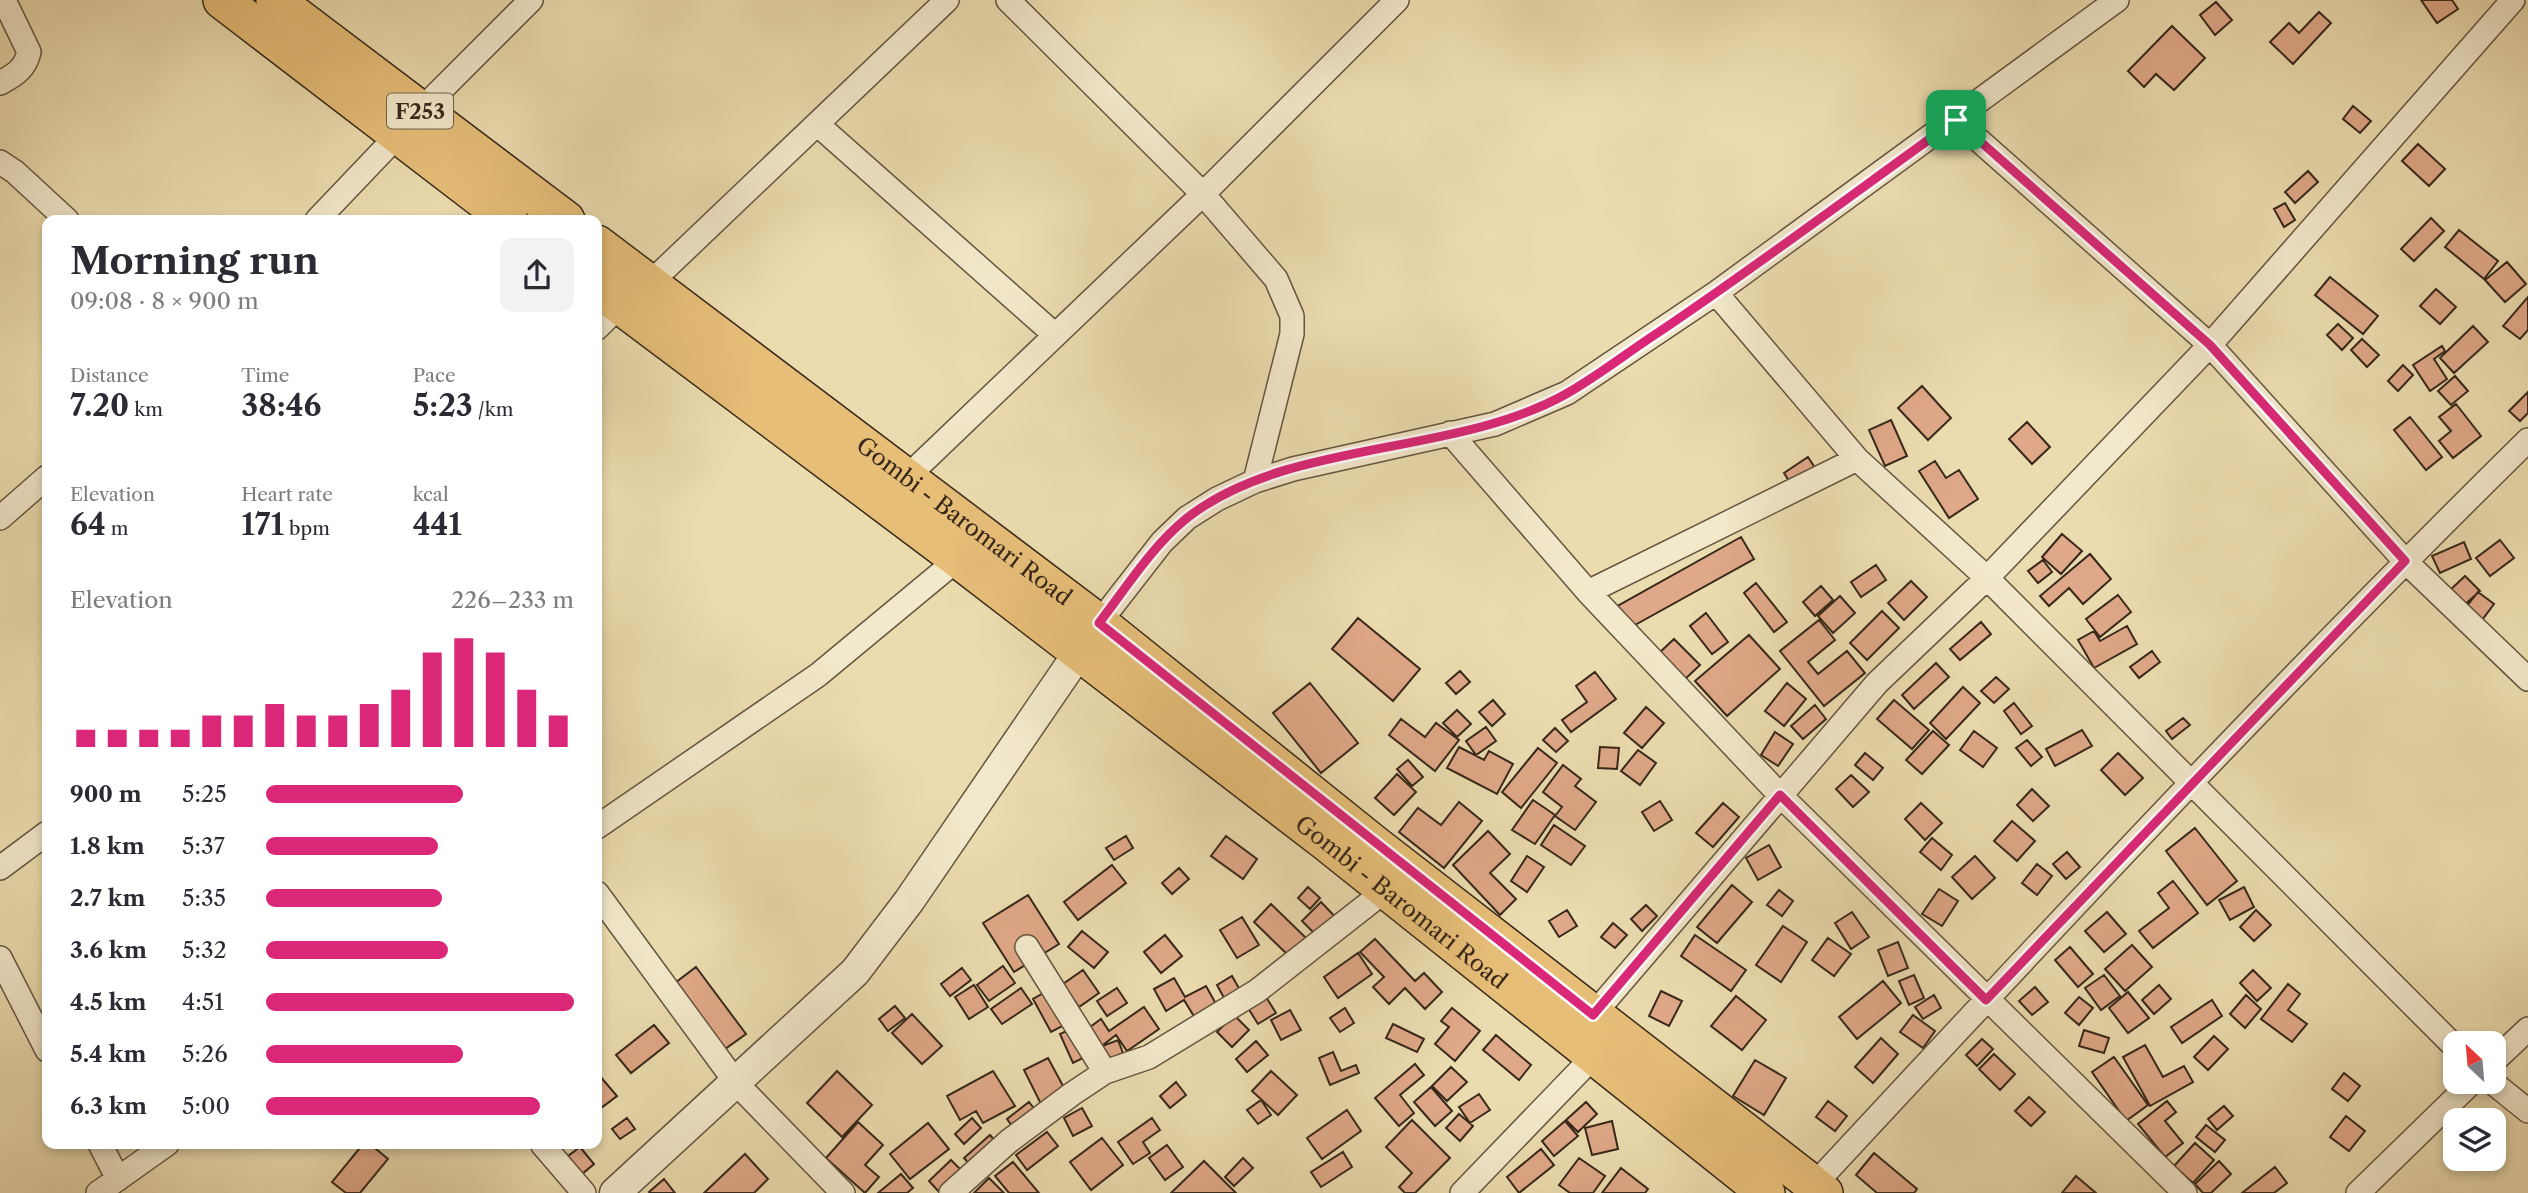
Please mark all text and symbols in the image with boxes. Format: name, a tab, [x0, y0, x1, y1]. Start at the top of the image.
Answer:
pin	[1926, 90, 1986, 150]
road number: F253	[387, 94, 453, 128]
icon: arrive	[1937, 101, 1975, 139]
text: Morning run	[70, 237, 319, 284]
button: share	[500, 238, 574, 312]
text: 09:08 · 8 × 900 m	[70, 287, 259, 315]
text: Distance	[70, 364, 149, 387]
text: Time	[241, 364, 289, 387]
text: Pace	[413, 364, 456, 387]
text: 7.20	[70, 387, 129, 424]
text: 38:46	[241, 387, 321, 424]
text: 5:23	[413, 387, 473, 424]
text: km	[129, 398, 163, 421]
text: /km	[473, 398, 513, 421]
street label: Gombi - Baromari Road	[851, 431, 1077, 612]
text: Elevation	[70, 483, 155, 506]
text: Heart rate	[241, 483, 333, 506]
text: kcal	[413, 483, 449, 506]
text: 64	[70, 506, 106, 543]
text: 171	[241, 506, 284, 543]
text: 441	[413, 506, 462, 543]
text: m	[106, 517, 128, 540]
text: bpm	[284, 517, 330, 540]
text: Elevation	[70, 586, 173, 614]
text: 226–233 m	[451, 586, 574, 614]
text: 900 m	[70, 780, 142, 808]
text: 5:25	[182, 780, 227, 808]
street label: Gombi - Baromari Road	[1290, 810, 1513, 995]
text: 1.8 km	[70, 832, 145, 860]
text: 5:37	[182, 832, 225, 860]
text: 2.7 km	[70, 884, 146, 912]
text: 5:35	[182, 884, 226, 912]
text: 3.6 km	[70, 936, 147, 964]
text: 5:32	[182, 936, 227, 964]
text: 4.5 km	[70, 988, 147, 1016]
text: 4:51	[182, 988, 224, 1016]
north arrow	[2443, 1031, 2506, 1094]
map controls	[2443, 1031, 2506, 1171]
text: 5.4 km	[70, 1040, 147, 1068]
text: 5:26	[182, 1040, 228, 1068]
text: 6.3 km	[70, 1092, 147, 1120]
text: 5:00	[182, 1092, 230, 1120]
button: layers	[2443, 1108, 2506, 1171]

